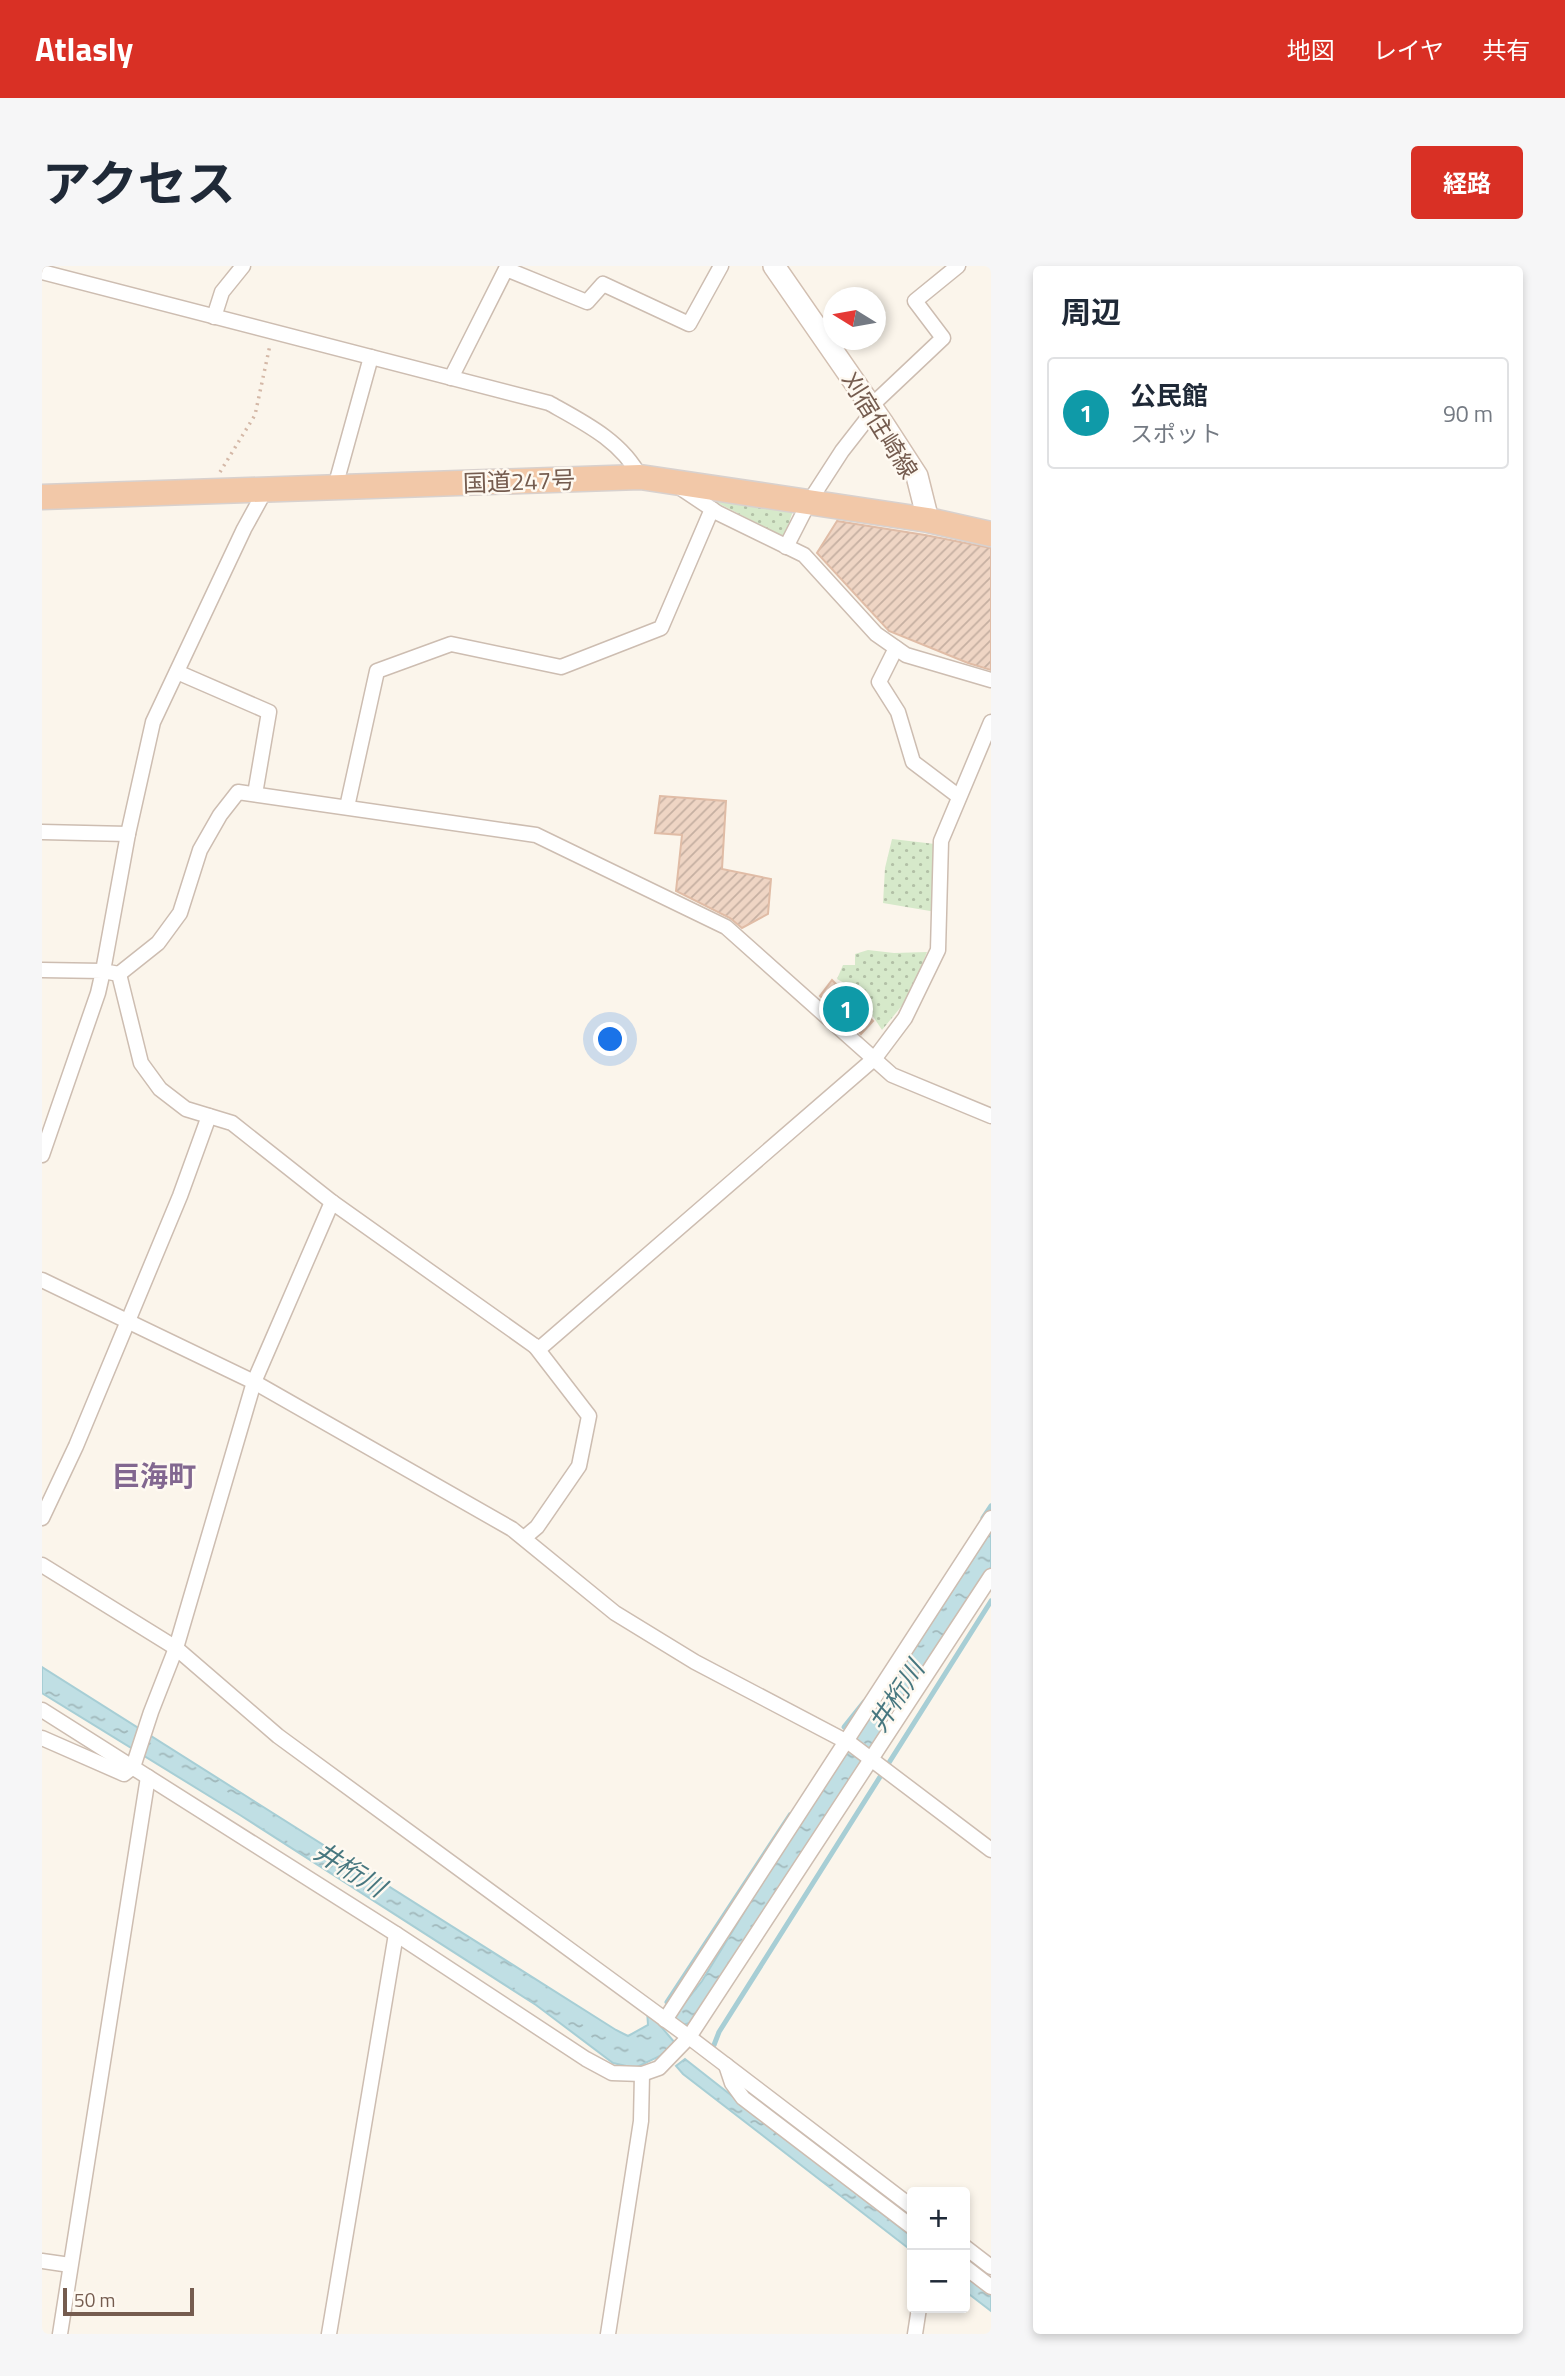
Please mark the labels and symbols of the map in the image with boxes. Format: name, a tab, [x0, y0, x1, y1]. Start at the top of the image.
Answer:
north arrow	[823, 287, 886, 350]
street label: 刈宿住崎線	[833, 365, 927, 485]
street label: 国道247号	[462, 461, 576, 501]
pin: 1	[823, 983, 869, 1035]
your location	[593, 1022, 627, 1056]
district label: 巨海町	[112, 1454, 196, 1497]
water label: 井桁川	[858, 1650, 935, 1739]
water label: 井桁川	[307, 1832, 396, 1908]
scale bar	[63, 2285, 194, 2317]

